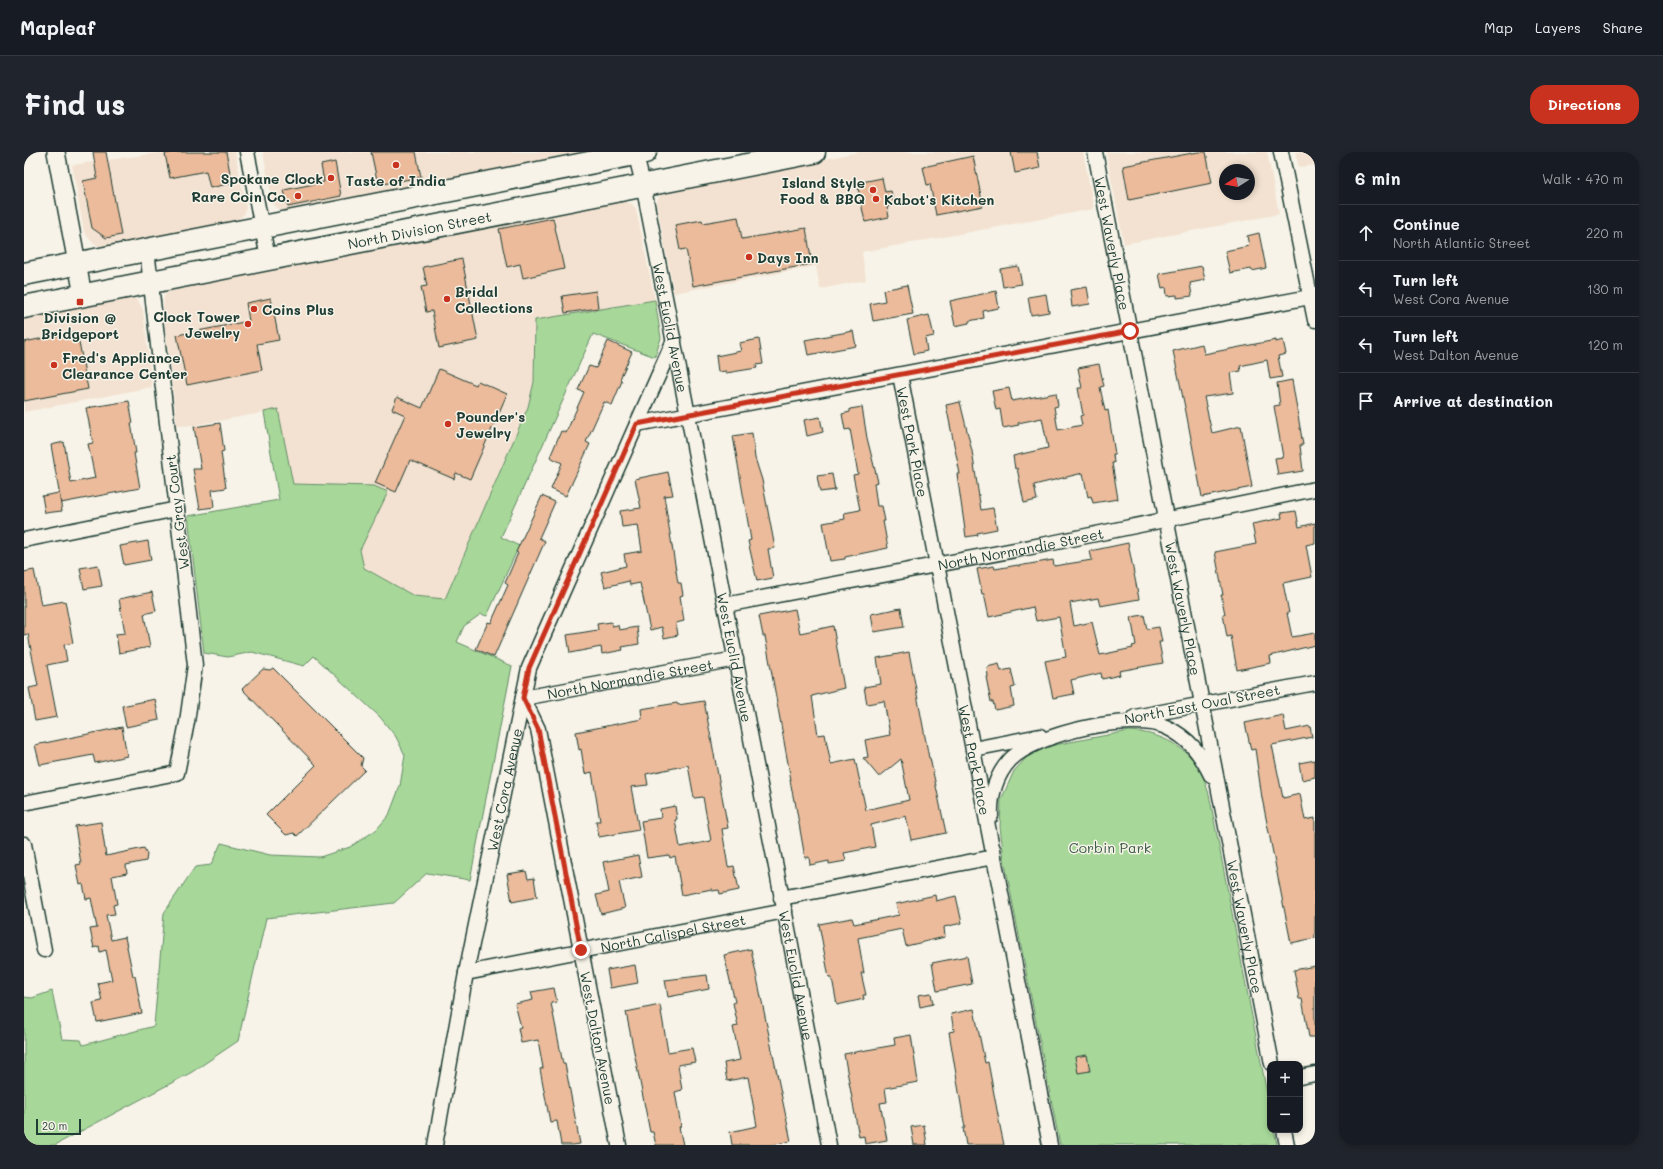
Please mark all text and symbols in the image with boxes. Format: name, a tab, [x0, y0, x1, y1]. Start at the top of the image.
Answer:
text: Mapleaf	[20, 15, 95, 40]
text: Map	[1484, 18, 1513, 37]
text: Layers	[1535, 18, 1581, 37]
text: Share	[1603, 18, 1643, 37]
button: Directions	[1530, 85, 1639, 124]
text: Find us	[24, 86, 125, 122]
marker: Taste of India	[391, 160, 401, 170]
north arrow	[1219, 164, 1255, 200]
text: 6 min	[1355, 167, 1400, 189]
place label: Spokane Clock	[221, 169, 323, 188]
text: Walk · 470 m	[1542, 170, 1623, 187]
place label: Taste of India	[346, 171, 447, 190]
marker: Spokane Clock	[326, 173, 336, 183]
place label: Island Style Food & BBQ	[779, 173, 865, 208]
street label: West Waverly Place	[1090, 175, 1135, 312]
marker: Island Style Food & BBQ	[868, 185, 878, 195]
place label: Rare Coin Co.	[191, 187, 290, 206]
place label: Kabot's Kitchen	[884, 190, 994, 209]
marker: Rare Coin Co.	[293, 191, 303, 201]
marker: Kabot's Kitchen	[871, 194, 881, 204]
street label: North Division Street	[346, 206, 493, 253]
text: Continue	[1393, 214, 1460, 234]
icon: ahead	[1355, 222, 1377, 244]
text: 220 m	[1586, 224, 1623, 241]
text: North Atlantic Street	[1393, 234, 1530, 251]
place label: Days Inn	[757, 248, 819, 267]
marker: Days Inn	[744, 252, 754, 262]
street label: West Euclid Avenue	[649, 261, 693, 394]
text: Turn left	[1393, 270, 1458, 290]
icon: left	[1355, 278, 1377, 300]
text: 130 m	[1587, 280, 1623, 297]
place label: Bridal Collections	[455, 282, 533, 317]
text: West Cora Avenue	[1393, 290, 1509, 307]
marker: Bridal Collections	[442, 294, 452, 304]
marker: Division @ Bridgeport	[75, 297, 85, 307]
place label: Coins Plus	[262, 300, 334, 319]
marker: Coins Plus	[249, 304, 259, 314]
place label: Clock Tower Jewelry	[153, 307, 240, 342]
place label: Division @ Bridgeport	[41, 308, 119, 343]
marker: Clock Tower Jewelry	[243, 319, 253, 329]
route start	[1121, 322, 1139, 340]
text: Turn left	[1393, 326, 1458, 346]
icon: left	[1355, 334, 1377, 356]
text: 120 m	[1587, 336, 1623, 353]
text: West Dalton Avenue	[1393, 346, 1519, 363]
place label: Fred's Appliance Clearance Center	[62, 348, 187, 383]
marker: Fred's Appliance Clearance Center	[49, 360, 59, 370]
street label: West Park Place	[893, 385, 933, 499]
icon: arrive	[1355, 390, 1377, 412]
text: Arrive at destination	[1393, 391, 1553, 411]
place label: Pounder's Jewelry	[456, 407, 525, 442]
marker: Pounder's Jewelry	[443, 419, 453, 429]
street label: West Gray Court	[161, 454, 193, 570]
street label: North Normandie Street	[936, 523, 1105, 574]
street label: West Waverly Place	[1161, 540, 1206, 677]
street label: West Euclid Avenue	[713, 591, 757, 724]
street label: North Normandie Street	[545, 654, 715, 703]
street label: North East Oval Street	[1123, 680, 1281, 728]
street label: West Park Place	[955, 703, 995, 817]
street label: West Cora Avenue	[482, 726, 526, 853]
park label: Corbin Park	[1069, 838, 1151, 857]
street label: West Waverly Place	[1223, 858, 1268, 995]
street label: North Calispel Street	[599, 909, 747, 956]
street label: West Euclid Avenue	[775, 909, 818, 1042]
route end	[572, 941, 590, 959]
street label: West Dalton Avenue	[576, 970, 620, 1106]
map controls	[1267, 1061, 1303, 1133]
button: +	[1267, 1061, 1303, 1097]
button: −	[1267, 1097, 1303, 1133]
scale bar	[36, 1117, 81, 1136]
text: 20 m	[42, 1118, 67, 1133]

